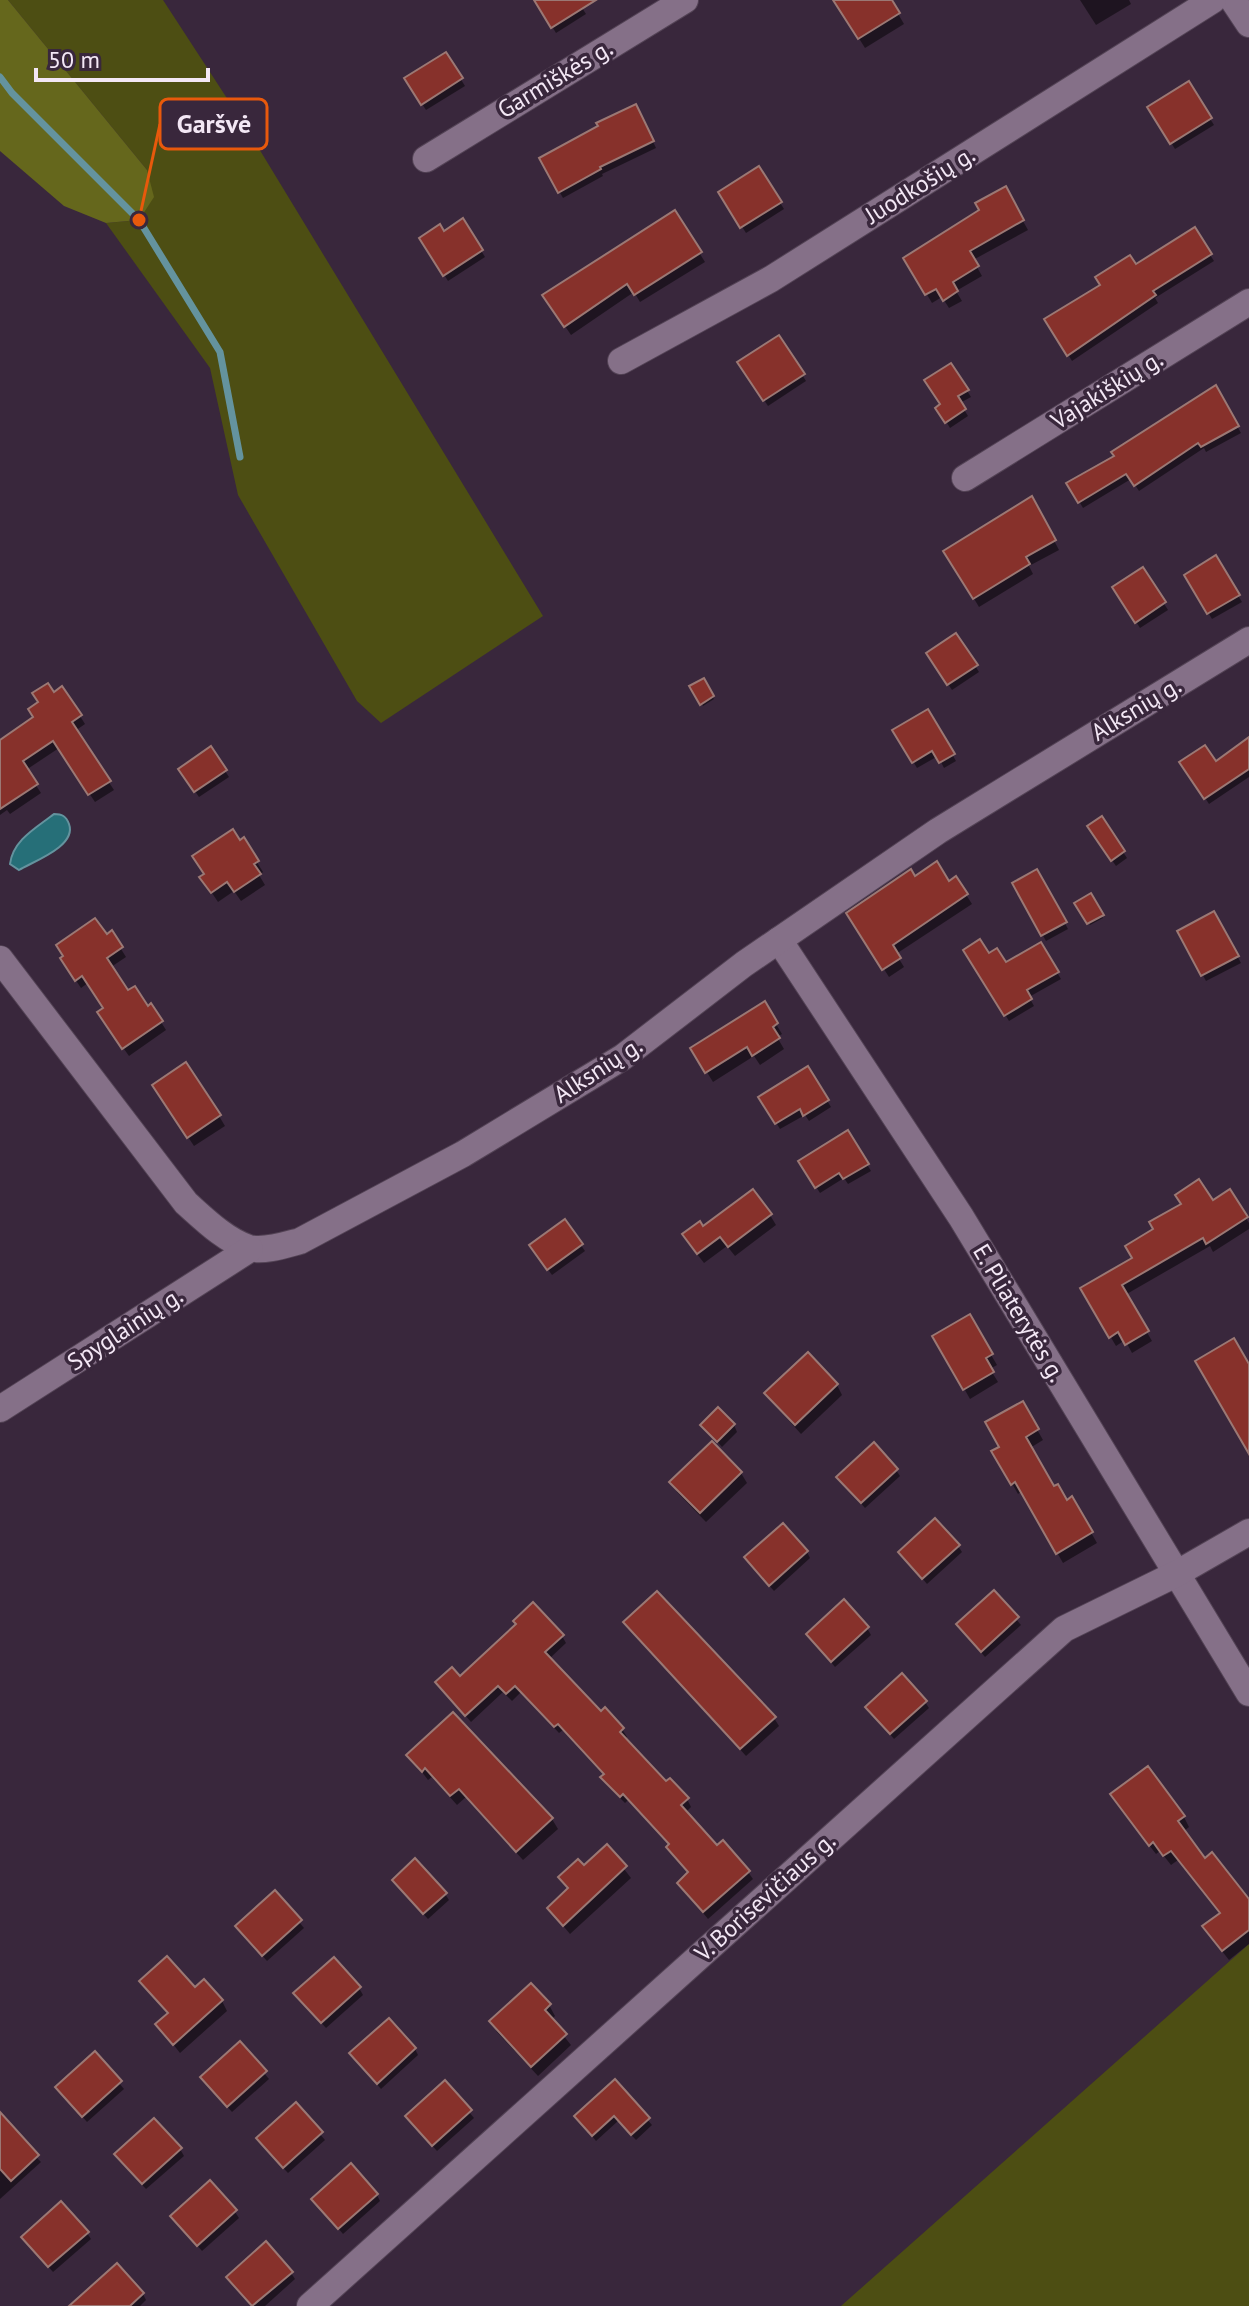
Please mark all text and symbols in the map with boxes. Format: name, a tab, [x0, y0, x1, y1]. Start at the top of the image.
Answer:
scale bar	[36, 32, 208, 82]
street label: Garmiškės g.	[492, 32, 618, 125]
text: 50 m	[48, 44, 100, 75]
callout: Garšvė	[160, 99, 267, 149]
text: Garšvė	[177, 107, 251, 140]
street label: Juodkošių g.	[858, 139, 980, 231]
street label: Vajakiškių g.	[1044, 343, 1168, 437]
street label: Alksnių g.	[1085, 670, 1186, 748]
street label: Alksnių g.	[548, 1029, 648, 1110]
street label: E. Pliaterytės g.	[966, 1238, 1073, 1387]
street label: Spyglainių g.	[61, 1280, 188, 1377]
street label: V. Borisevičiaus g.	[687, 1825, 842, 1969]

